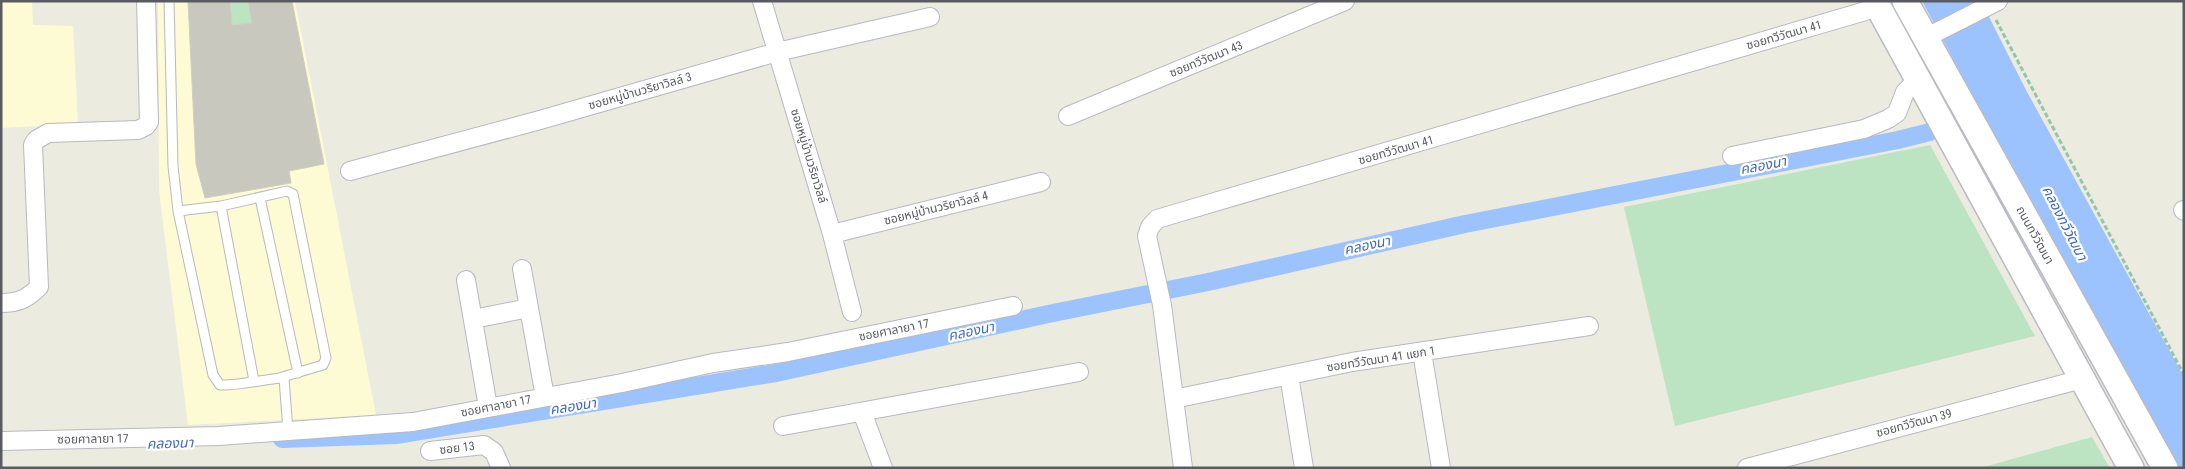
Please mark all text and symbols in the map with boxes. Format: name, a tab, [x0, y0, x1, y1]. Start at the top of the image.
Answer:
street label: ซอยทวีวัฒนา 41	[1745, 18, 1823, 52]
street label: ซอยทวีวัฒนา 43	[1167, 38, 1245, 80]
street label: ซอยหมู่บ้านวริยาวิลล์ 3	[587, 70, 693, 112]
street label: ซอยหมู่บ้านวริยาวิลล์	[788, 107, 830, 205]
street label: ซอยทวีวัฒนา 41	[1357, 133, 1435, 167]
water label: คลองนา	[1739, 152, 1789, 177]
water label: คลองทวีวัฒนา	[2039, 183, 2091, 264]
street label: ซอยหมู่บ้านวริยาวิลล์ 4	[883, 188, 989, 228]
street label: ถนนทวีวัฒนา	[2013, 204, 2057, 266]
water label: คลองนา	[1343, 232, 1393, 258]
street label: ซอยศาลายา 17	[858, 316, 930, 344]
water label: คลองนา	[947, 318, 997, 344]
street label: ซอยทวีวัฒนา 41 แยก 1	[1326, 344, 1436, 374]
street label: ซอยศาลายา 17	[460, 392, 532, 420]
water label: คลองนา	[549, 394, 598, 418]
street label: ซอยทวีวัฒนา 39	[1875, 406, 1953, 440]
street label: ซอยศาลายา 17	[57, 431, 129, 447]
water label: คลองนา	[147, 434, 195, 452]
street label: ซอย 13	[439, 439, 475, 457]

